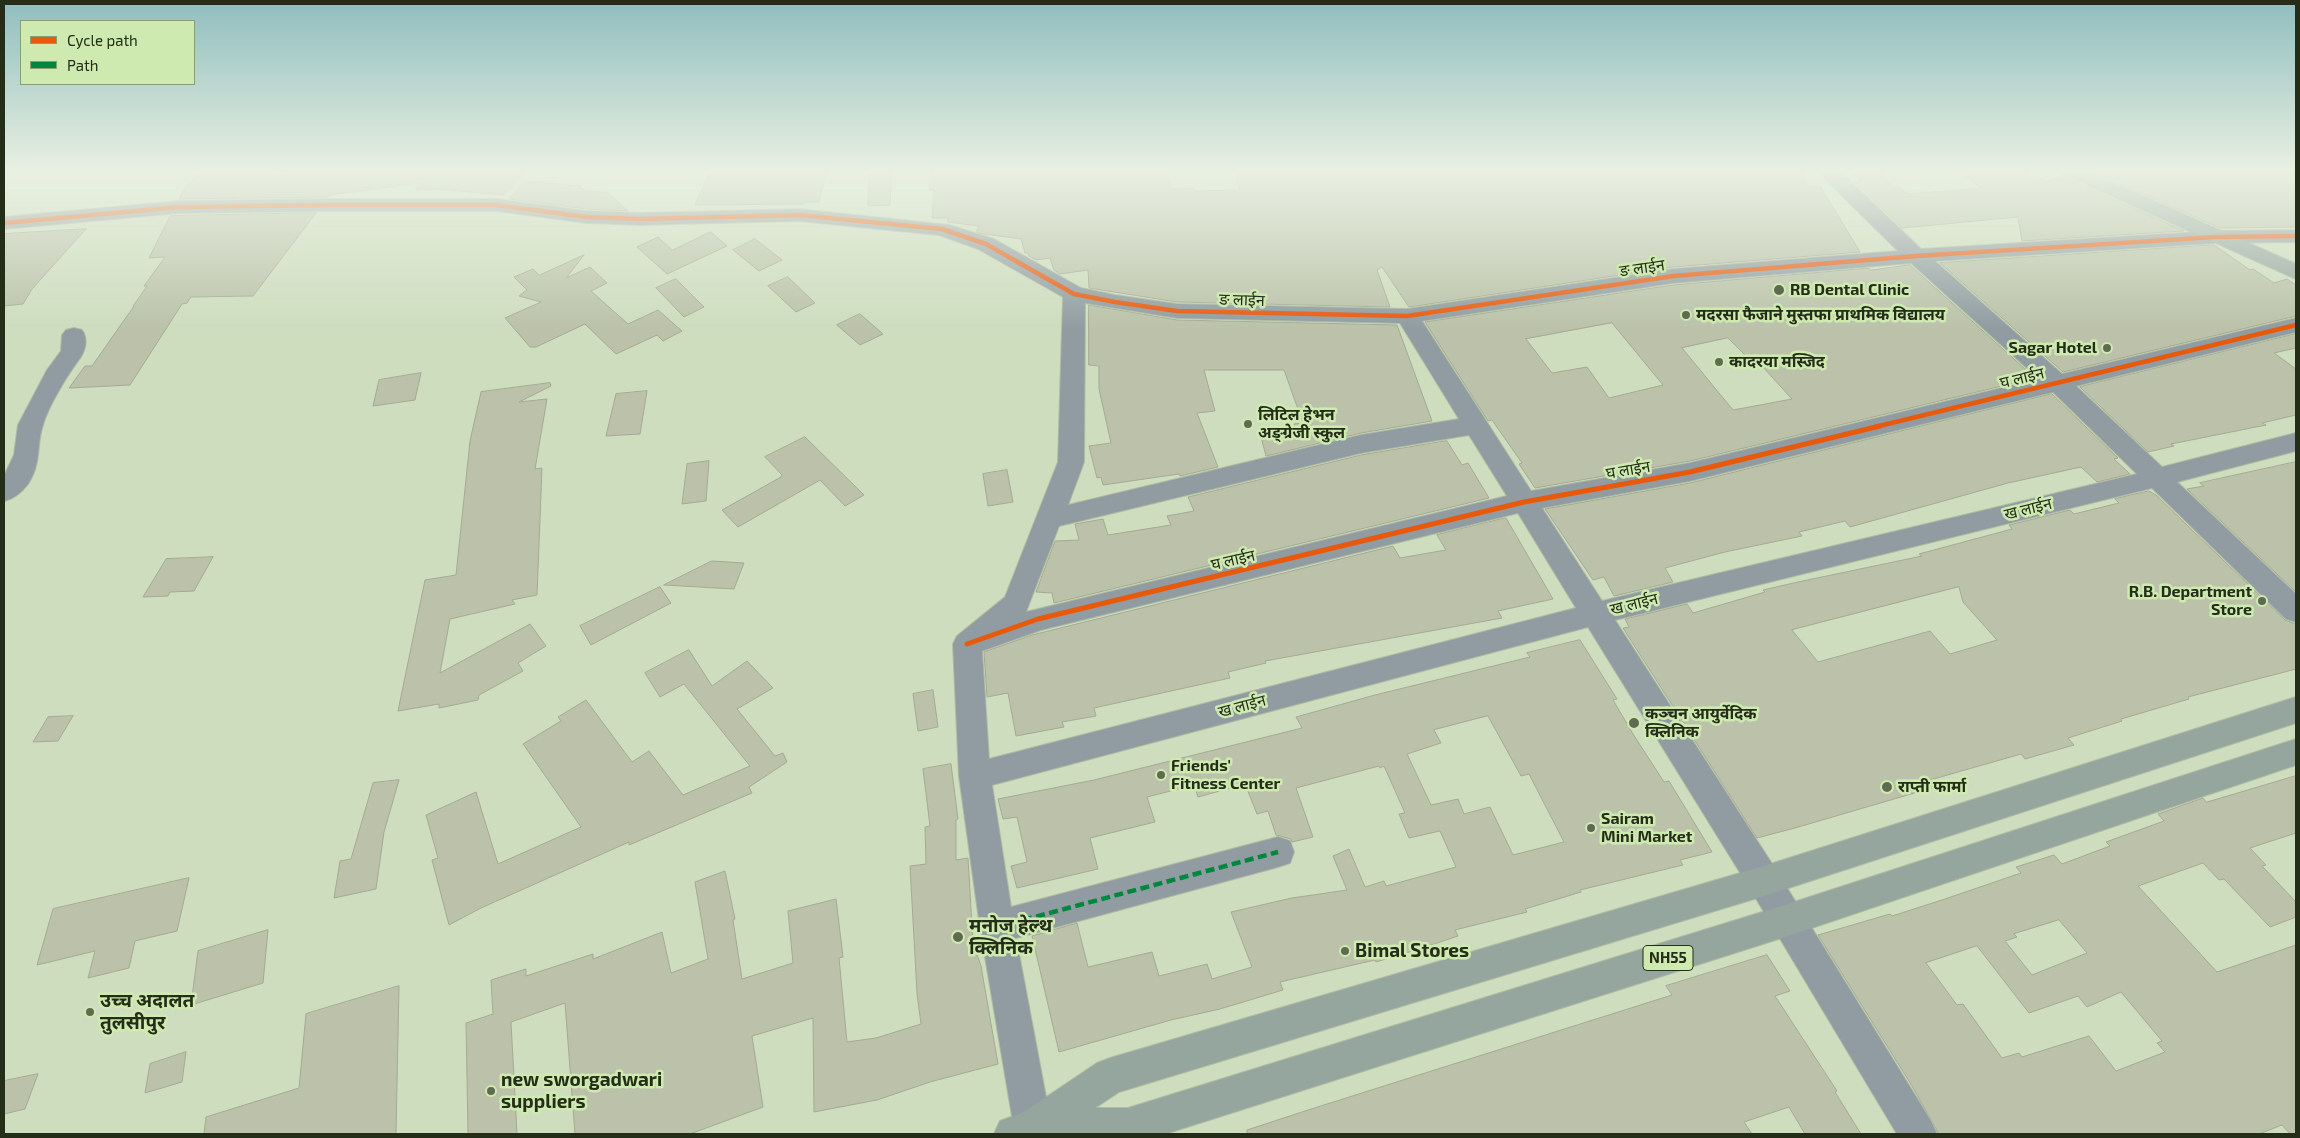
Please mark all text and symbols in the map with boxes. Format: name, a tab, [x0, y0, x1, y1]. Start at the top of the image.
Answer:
legend	[20, 20, 195, 85]
text: Cycle path	[67, 31, 138, 49]
text: Path	[67, 56, 98, 74]
street label: ङ लाईन	[1618, 255, 1666, 281]
place label: RB Dental Clinic	[1790, 280, 1909, 300]
marker: RB Dental Clinic	[1772, 283, 1786, 297]
street label: ङ लाईन	[1219, 290, 1265, 310]
place label: मदरसा फैजाने मुस्तफा प्राथमिक विद्यालय	[1696, 305, 1945, 325]
marker: मदरसा फैजाने मुस्तफा प्राथमिक विद्यालय	[1680, 309, 1692, 321]
place label: Sagar Hotel	[2009, 338, 2097, 358]
marker: Sagar Hotel	[2101, 342, 2113, 354]
place label: कादरया मस्जिद	[1729, 352, 1825, 372]
marker: कादरया मस्जिद	[1713, 356, 1725, 368]
street label: घ लाईन	[1998, 363, 2046, 393]
place label: लिटिल हेभन अङ्‍ग्रेजी स्कुल	[1258, 405, 1345, 443]
marker: लिटिल हेभन अङ्‍ग्रेजी स्कुल	[1242, 418, 1254, 430]
street label: घ लाईन	[1604, 457, 1652, 483]
street label: ख लाईन	[2002, 494, 2054, 524]
street label: घ लाईन	[1209, 546, 1257, 574]
place label: R.B. Department Store	[2129, 582, 2252, 620]
street label: ख लाईन	[1608, 589, 1660, 619]
marker: R.B. Department Store	[2256, 595, 2268, 607]
street label: ख लाईन	[1216, 690, 1268, 722]
place label: कञ्चन आयुर्वेदिक क्लिनिक	[1645, 704, 1756, 742]
marker: कञ्चन आयुर्वेदिक क्लिनिक	[1627, 716, 1641, 730]
place label: Friends' Fitness Center	[1171, 756, 1280, 794]
marker: Friends' Fitness Center	[1155, 769, 1167, 781]
place label: राप्ती फार्मा	[1898, 777, 1966, 797]
marker: राप्ती फार्मा	[1880, 780, 1894, 794]
place label: Sairam Mini Market	[1601, 809, 1692, 847]
marker: Sairam Mini Market	[1585, 822, 1597, 834]
place label: मनोज हेल्थ क्लिनिक	[969, 915, 1052, 959]
marker: मनोज हेल्थ क्लिनिक	[951, 930, 965, 944]
place label: Bimal Stores	[1355, 940, 1469, 962]
marker: Bimal Stores	[1339, 945, 1351, 957]
road number: NH55	[1643, 946, 1693, 970]
place label: उच्च अदालत तुलसीपुर	[100, 990, 194, 1034]
marker: उच्च अदालत तुलसीपुर	[84, 1006, 96, 1018]
place label: new sworgadwari suppliers	[501, 1069, 662, 1113]
marker: new sworgadwari suppliers	[485, 1085, 497, 1097]

